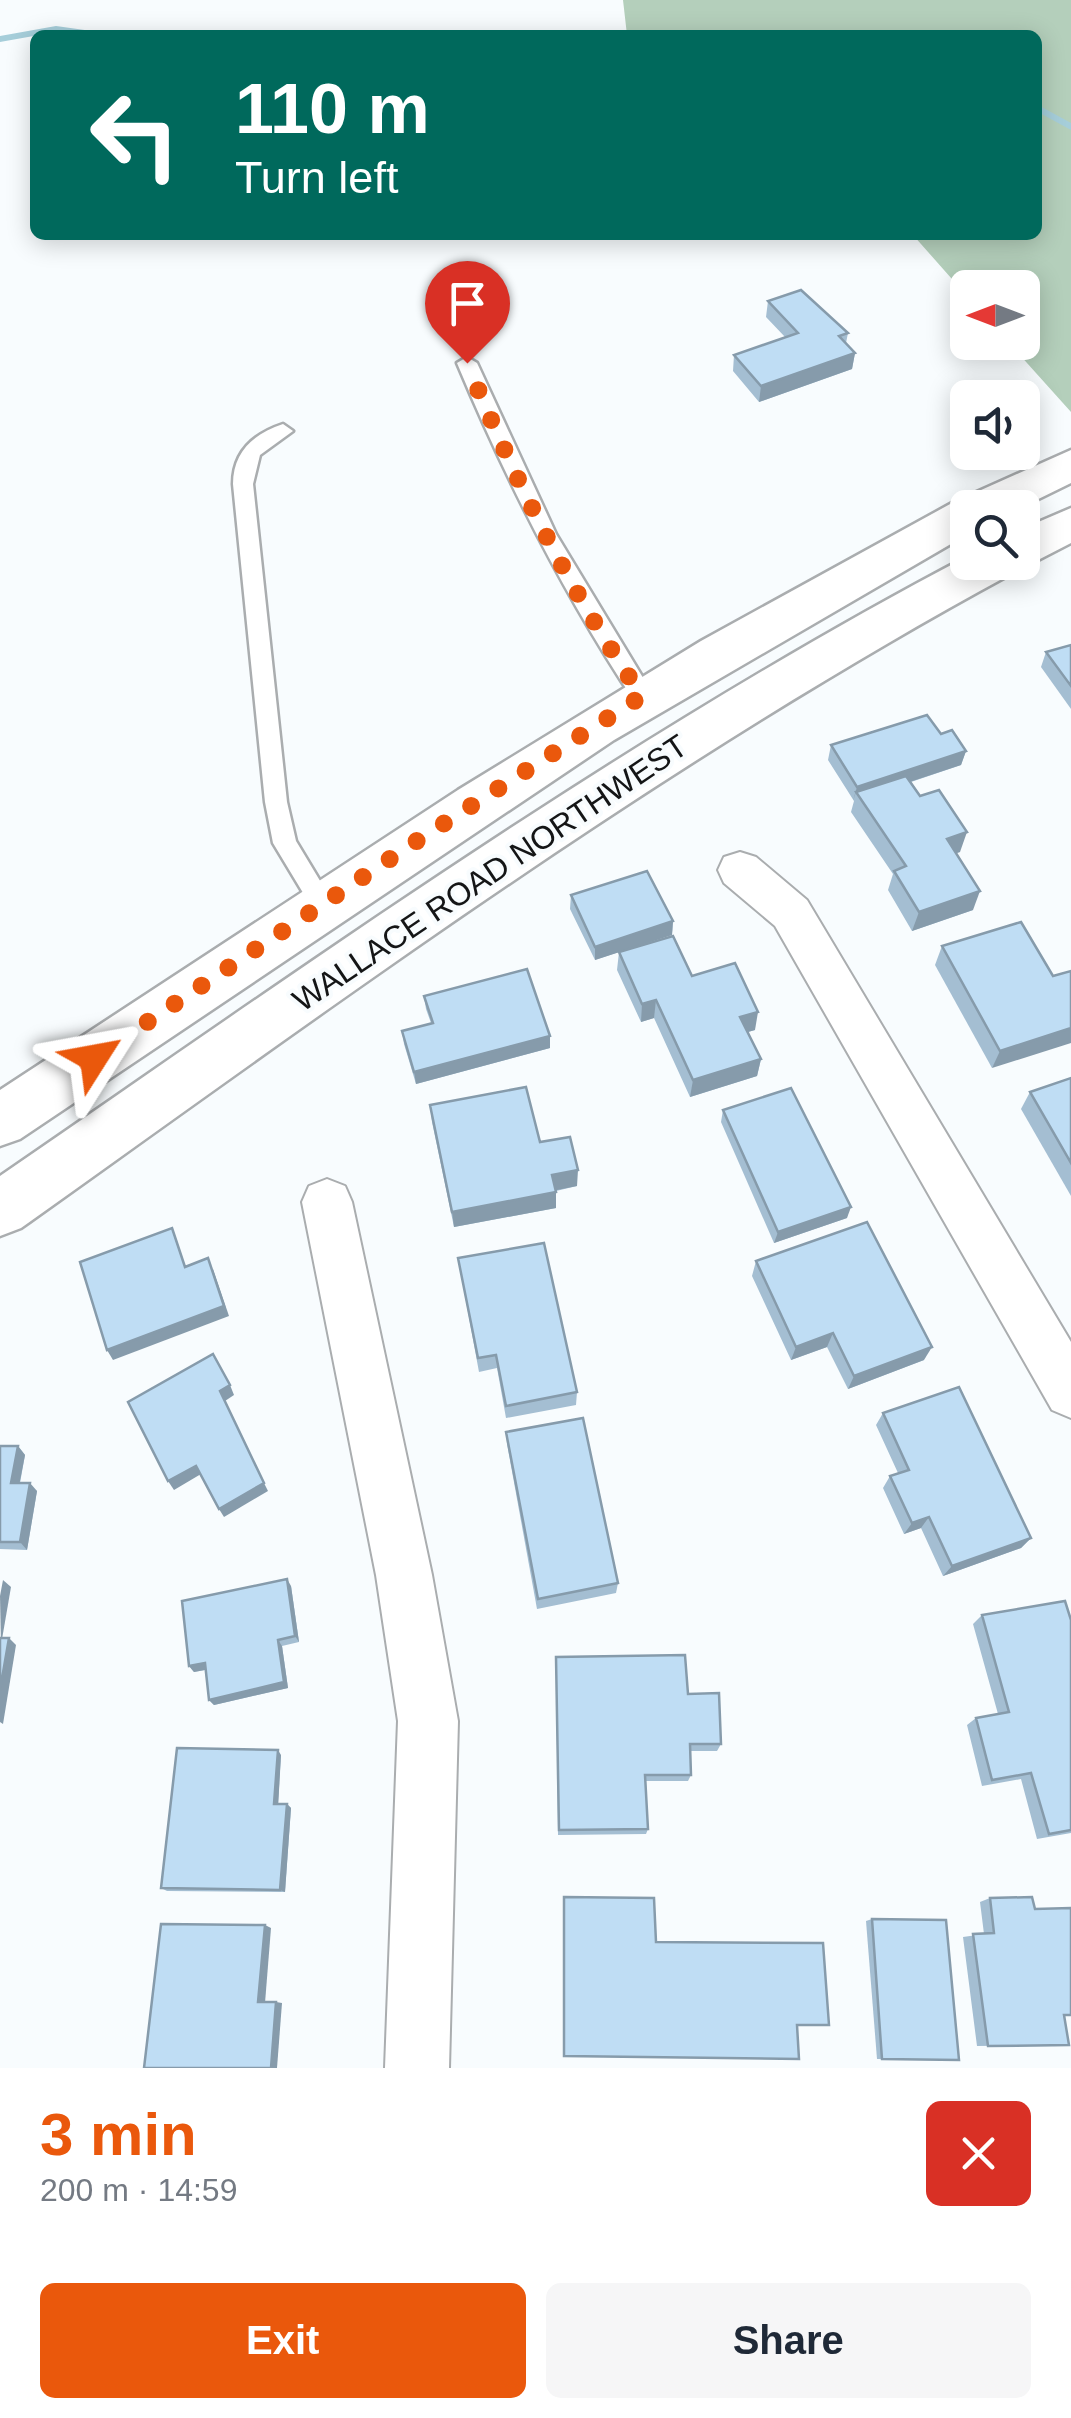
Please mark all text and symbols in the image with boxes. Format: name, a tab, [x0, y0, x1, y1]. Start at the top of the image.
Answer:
icon: left	[70, 70, 200, 200]
text: 110 m	[235, 70, 430, 148]
text: Turn left	[235, 152, 398, 203]
pin	[425, 261, 510, 364]
north arrow	[950, 270, 1040, 360]
map controls	[950, 270, 1040, 580]
icon: arrive	[440, 276, 495, 331]
button: sound	[950, 380, 1040, 470]
button: search	[950, 490, 1040, 580]
street label: WALLACE ROAD NORTHWEST	[286, 727, 694, 1019]
position arrow	[42, 1006, 146, 1110]
text: 3 min	[40, 2101, 197, 2168]
button: close	[926, 2101, 1031, 2206]
text: 200 m · 14:59	[40, 2172, 237, 2208]
button: Exit	[40, 2283, 526, 2398]
button: Share	[546, 2283, 1031, 2398]

